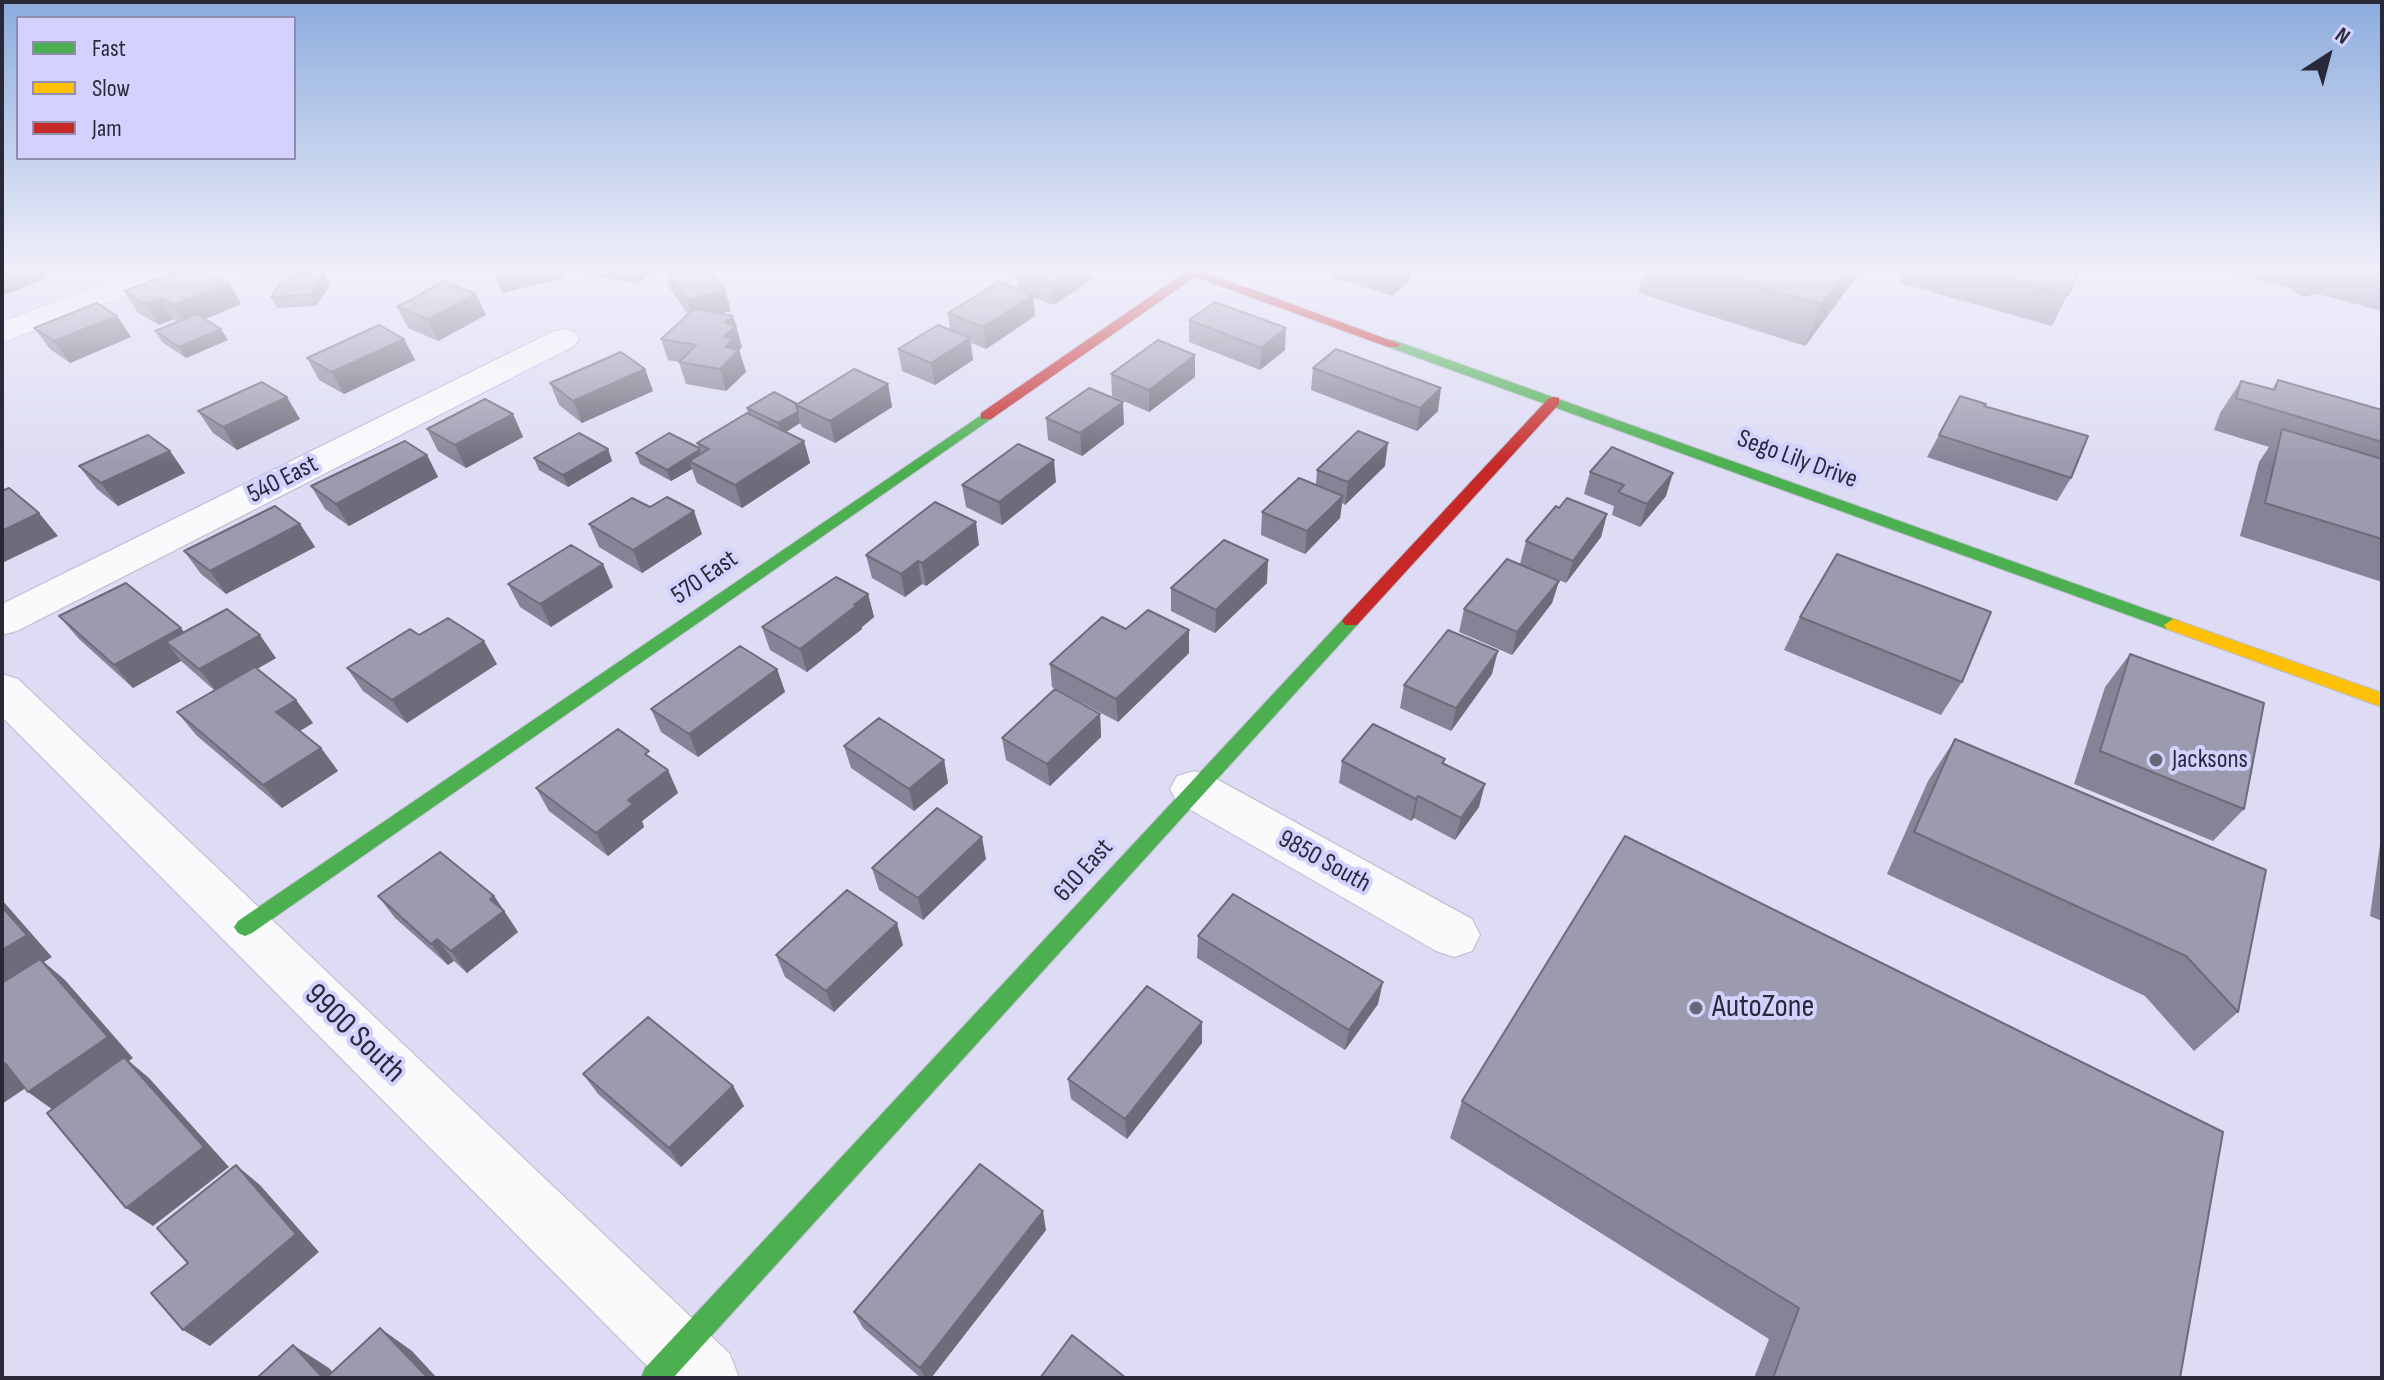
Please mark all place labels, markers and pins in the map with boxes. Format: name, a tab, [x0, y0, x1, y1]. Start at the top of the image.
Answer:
place label: Jacksons	[2172, 744, 2248, 776]
marker: Jacksons	[2147, 751, 2165, 769]
place label: AutoZone	[1712, 989, 1814, 1027]
marker: AutoZone	[1687, 999, 1705, 1017]

